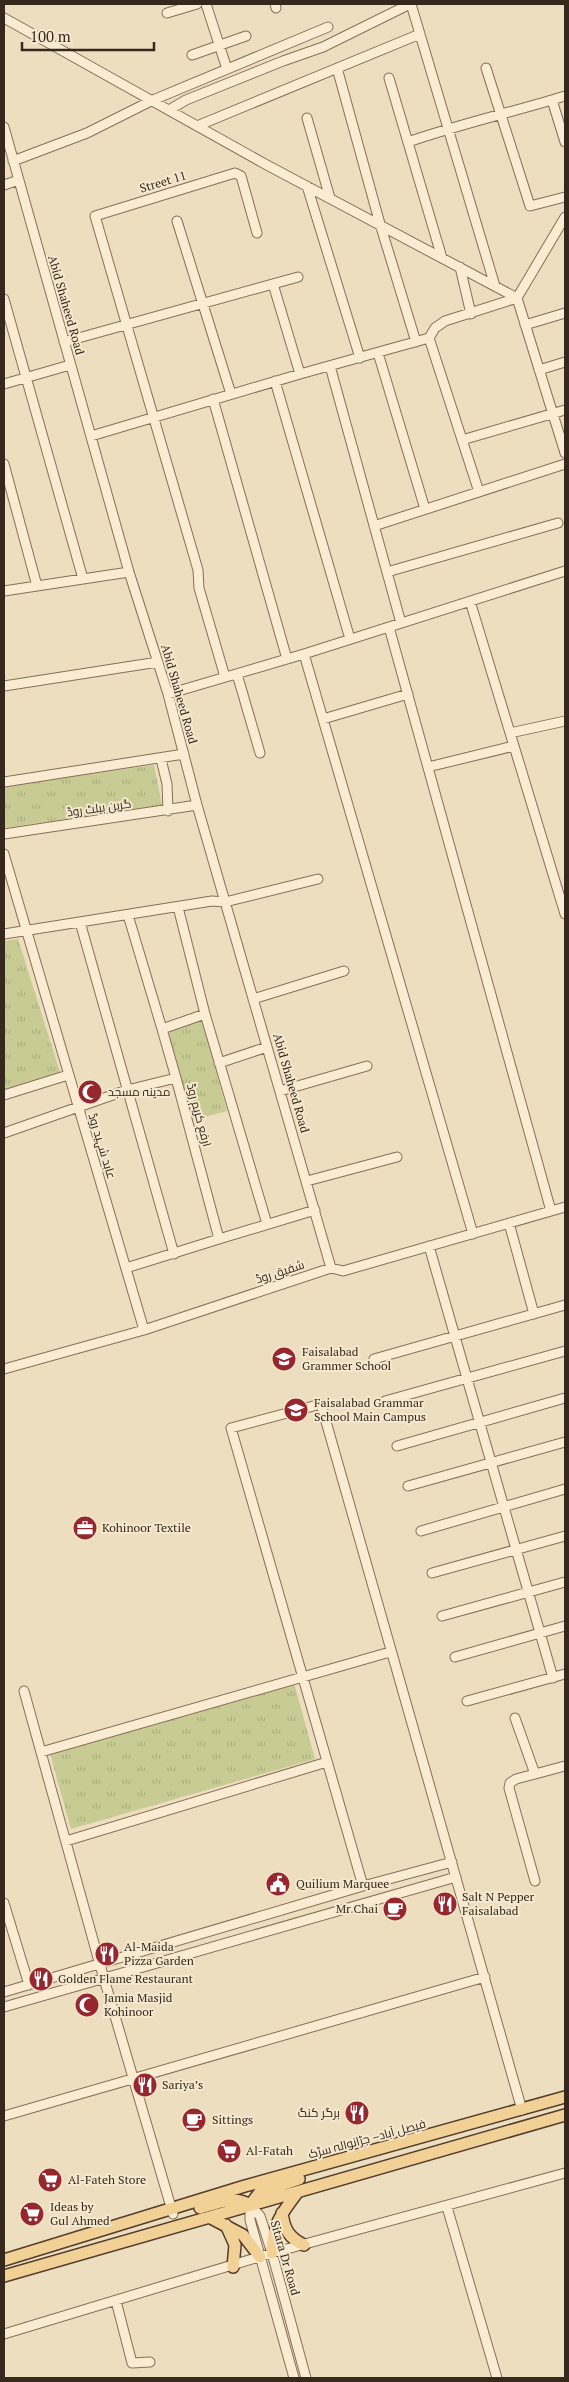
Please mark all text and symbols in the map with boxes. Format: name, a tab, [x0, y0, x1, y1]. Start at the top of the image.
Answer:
scale bar	[22, 20, 155, 52]
text: 100 m	[30, 26, 71, 46]
street label: Street 11	[138, 167, 188, 196]
street label: Abid Shaheed Road	[45, 253, 88, 357]
street label: Abid Shaheed Road	[158, 642, 201, 746]
street label: گرین بیلٹ روڈ	[66, 796, 132, 819]
street label: Abid Shaheed Road	[270, 1031, 313, 1135]
mosque icon: مدینہ مسجد	[77, 1079, 103, 1105]
street label: ارفع کریم روڈ	[183, 1082, 215, 1148]
place label: مدینہ مسجد	[108, 1084, 170, 1099]
street label: عابد شہید روڈ	[84, 1111, 120, 1181]
street label: شفیق روڈ	[254, 1257, 306, 1286]
place label: Faisalabad Grammer School	[302, 1344, 392, 1373]
school or university icon: Faisalabad Grammer School	[271, 1346, 297, 1372]
place label: Faisalabad Grammar School Main Campus	[314, 1395, 426, 1424]
school or university icon: Faisalabad Grammar School Main Campus	[283, 1397, 309, 1423]
office icon: Kohinoor Textile	[72, 1515, 98, 1541]
place label: Kohinoor Textile	[102, 1520, 191, 1535]
public building icon: Quilium Marquee	[265, 1871, 291, 1897]
place label: Quilium Marquee	[296, 1876, 389, 1891]
place label: Salt N Pepper Faisalabad	[462, 1889, 535, 1918]
restaurant icon: Salt N Pepper Faisalabad	[432, 1891, 458, 1917]
cafe icon: Mr Chai	[382, 1896, 408, 1922]
place label: Mr Chai	[336, 1901, 378, 1916]
place label: Al-Maida Pizza Garden	[124, 1939, 194, 1968]
restaurant icon: Al-Maida Pizza Garden	[94, 1941, 120, 1967]
restaurant icon: Golden Flame Restaurant	[28, 1966, 54, 1992]
place label: Golden Flame Restaurant	[58, 1971, 194, 1986]
place label: Jamia Masjid Kohinoor	[104, 1990, 173, 2019]
mosque icon: Jamia Masjid Kohinoor	[74, 1992, 100, 2018]
restaurant icon: Sariya’s	[132, 2072, 158, 2098]
place label: Sariya’s	[162, 2077, 203, 2092]
restaurant icon: برگر کنگ	[344, 2100, 370, 2126]
place label: برگر کنگ	[298, 2105, 340, 2120]
cafe icon: Sittings	[181, 2107, 207, 2133]
place label: Sittings	[212, 2112, 253, 2127]
street label: فیصل آباد– جڑانوالہ سڑک	[306, 2116, 427, 2161]
supermarket icon: Al-Fatah	[216, 2138, 242, 2164]
place label: Al-Fatah	[246, 2143, 293, 2158]
supermarket icon: Al-Fateh Store	[37, 2167, 63, 2193]
place label: Al-Fateh Store	[68, 2172, 146, 2187]
place label: Ideas by Gul Ahmed	[50, 2199, 110, 2228]
supermarket icon: Ideas by Gul Ahmed	[19, 2201, 45, 2227]
street label: Sitara Dr Road	[268, 2219, 303, 2297]

